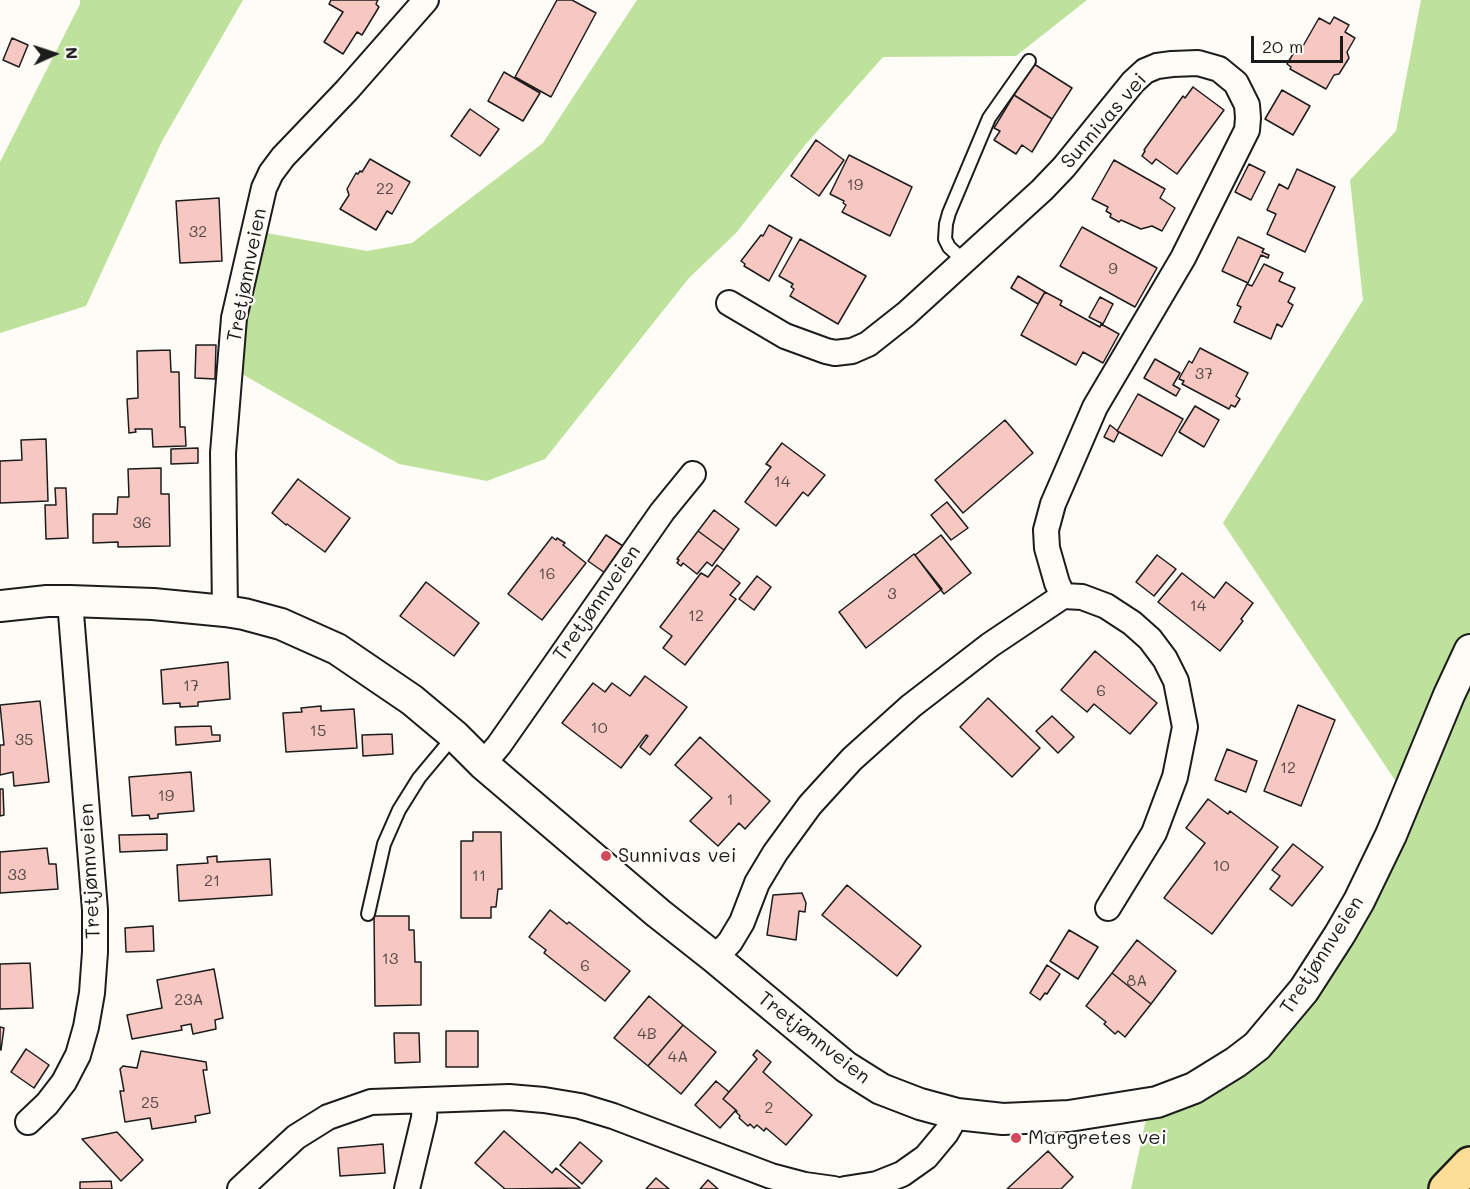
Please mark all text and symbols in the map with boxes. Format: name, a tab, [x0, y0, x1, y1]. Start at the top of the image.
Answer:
north arrow	[24, 24, 84, 84]
scale bar	[1254, 24, 1346, 62]
text: 20 m	[1262, 34, 1303, 58]
text: N	[62, 46, 83, 60]
street label: Sunnivas vei	[1056, 68, 1152, 174]
house number: 19	[847, 175, 863, 195]
house number: 22	[376, 179, 394, 199]
street label: Tretjønnveien	[222, 206, 272, 344]
house number: 32	[189, 222, 207, 242]
house number: 9	[1108, 259, 1118, 279]
house number: 37	[1195, 364, 1213, 384]
house number: 14	[774, 472, 790, 492]
house number: 36	[132, 513, 152, 533]
street label: Tretjønnveien	[548, 541, 646, 665]
house number: 16	[539, 564, 555, 584]
house number: 3	[887, 584, 897, 604]
house number: 14	[1190, 596, 1206, 616]
house number: 12	[688, 606, 704, 626]
house number: 17	[183, 676, 199, 696]
house number: 6	[1096, 681, 1106, 701]
house number: 10	[590, 718, 608, 738]
house number: 15	[310, 721, 326, 741]
house number: 35	[15, 730, 33, 750]
house number: 12	[1280, 758, 1296, 778]
house number: 19	[158, 786, 174, 806]
house number: 1	[726, 790, 734, 810]
street label: Tretjønnveien	[74, 803, 106, 939]
place label: Sunnivas vei	[618, 844, 737, 868]
marker: Sunnivas vei	[599, 849, 613, 863]
house number: 10	[1212, 856, 1230, 876]
house number: 33	[8, 865, 26, 885]
house number: 11	[472, 866, 486, 886]
house number: 21	[204, 871, 220, 891]
street label: Tretjønnveien	[1275, 892, 1369, 1018]
house number: 13	[382, 949, 398, 969]
house number: 6	[580, 956, 590, 976]
house number: 8A	[1127, 971, 1147, 991]
street label: Tretjønnveien	[753, 987, 875, 1089]
house number: 23A	[174, 990, 204, 1010]
house number: 4B	[637, 1024, 657, 1044]
house number: 4A	[668, 1047, 688, 1067]
house number: 25	[141, 1093, 159, 1113]
house number: 2	[765, 1098, 773, 1118]
place label: Margretes vei	[1028, 1126, 1167, 1150]
marker: Margretes vei	[1009, 1131, 1023, 1145]

